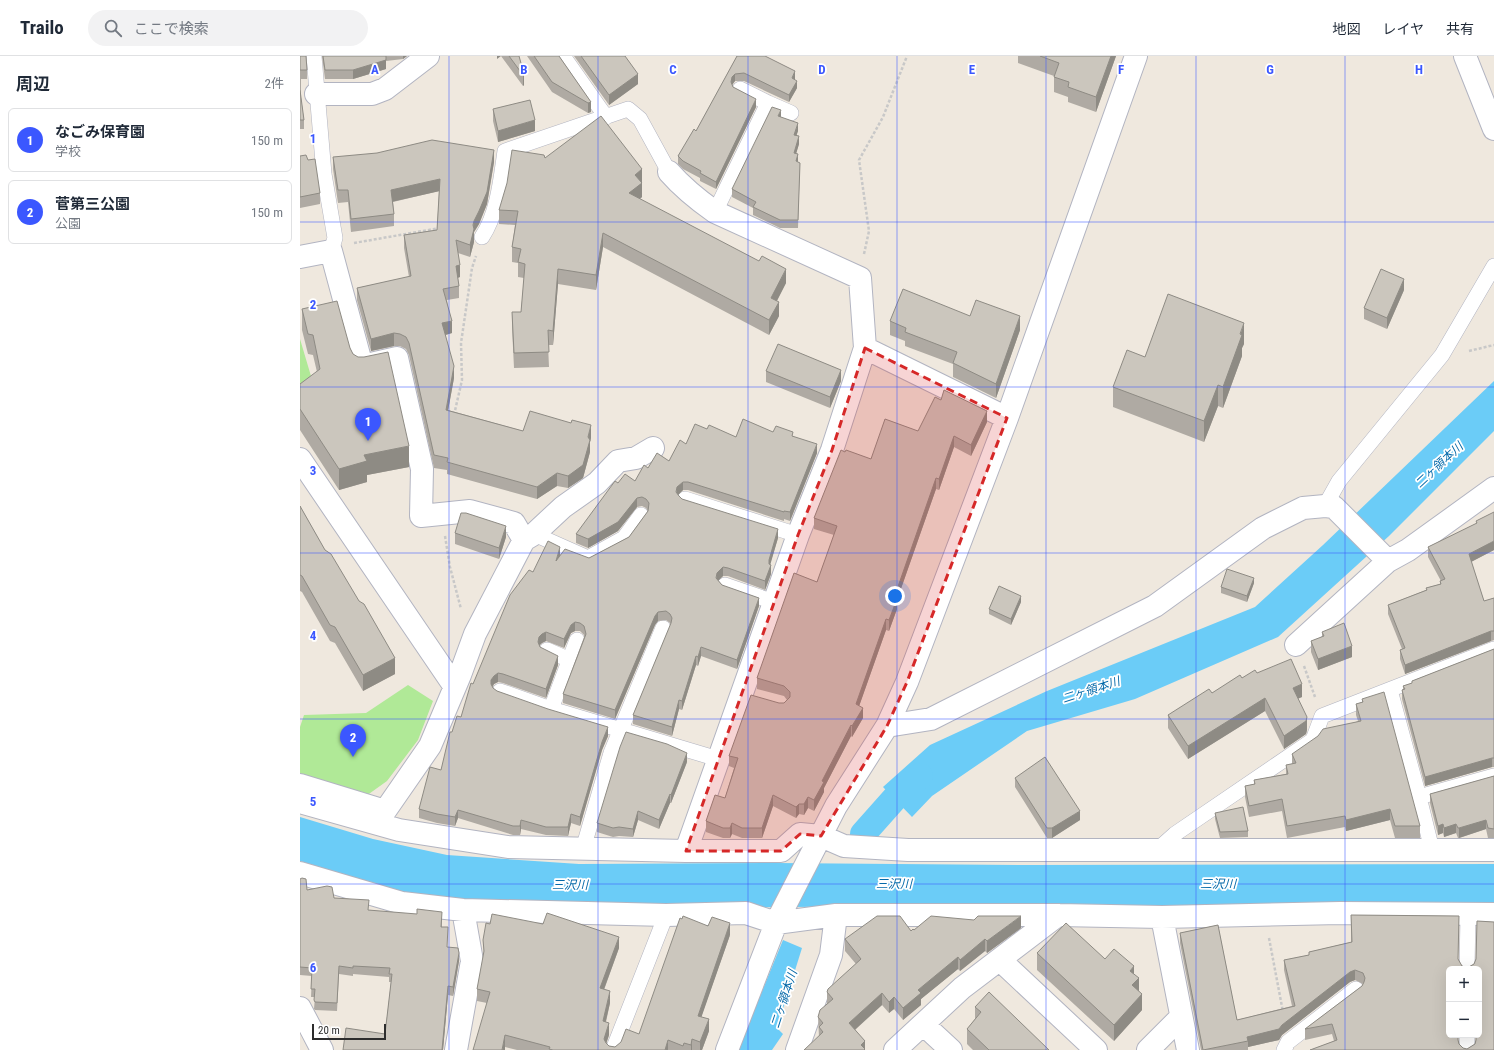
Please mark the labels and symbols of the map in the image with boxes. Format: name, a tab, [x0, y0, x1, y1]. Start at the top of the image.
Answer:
text: A	[371, 62, 379, 77]
text: B	[520, 62, 528, 77]
text: C	[669, 62, 677, 77]
text: D	[818, 62, 826, 77]
text: E	[969, 62, 976, 77]
text: F	[1118, 62, 1124, 77]
text: G	[1266, 62, 1274, 77]
text: H	[1415, 62, 1423, 77]
text: 1	[310, 131, 316, 146]
text: 2	[310, 297, 317, 312]
pin: 1	[355, 408, 381, 441]
water label: 二ヶ領本川	[1412, 438, 1467, 491]
text: 3	[310, 463, 316, 478]
your location	[885, 586, 905, 606]
text: 4	[310, 628, 317, 643]
water label: 二ヶ領本川	[1060, 673, 1124, 706]
pin: 2	[340, 724, 366, 757]
text: 5	[310, 794, 317, 809]
water label: 三沢川	[876, 877, 914, 891]
water label: 三沢川	[1200, 877, 1238, 891]
water label: 三沢川	[552, 878, 590, 892]
text: 6	[310, 960, 317, 975]
water label: 二ヶ領本川	[768, 966, 801, 1030]
scale bar	[312, 1022, 386, 1041]

